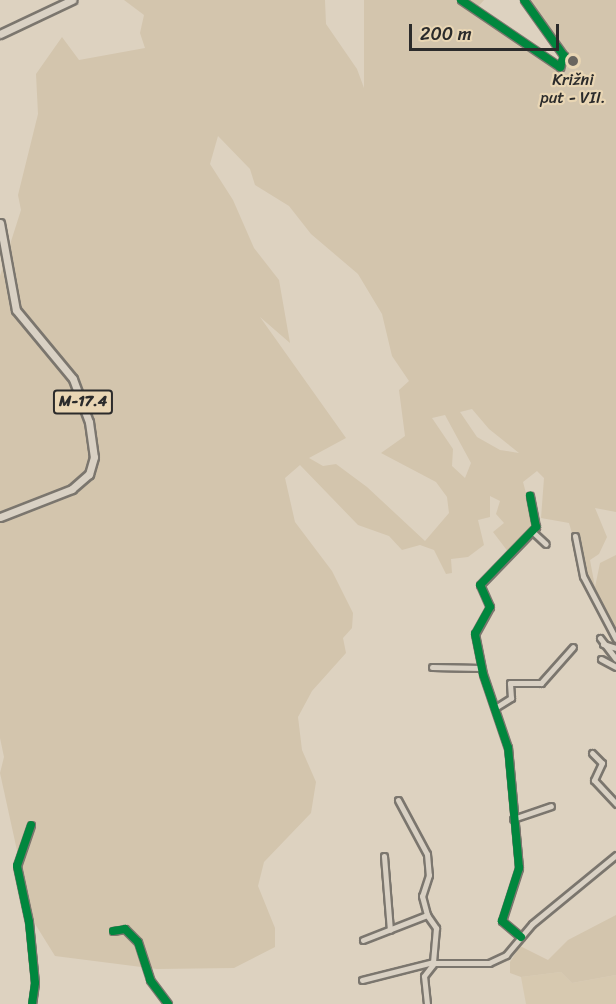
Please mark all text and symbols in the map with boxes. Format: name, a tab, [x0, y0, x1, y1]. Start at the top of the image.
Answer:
scale bar	[412, 12, 562, 50]
text: 200 m	[420, 18, 472, 50]
marker: Križni put - VII.	[566, 54, 580, 68]
place label: Križni put - VII.	[540, 70, 606, 108]
road number: M-17.4	[52, 390, 115, 414]

